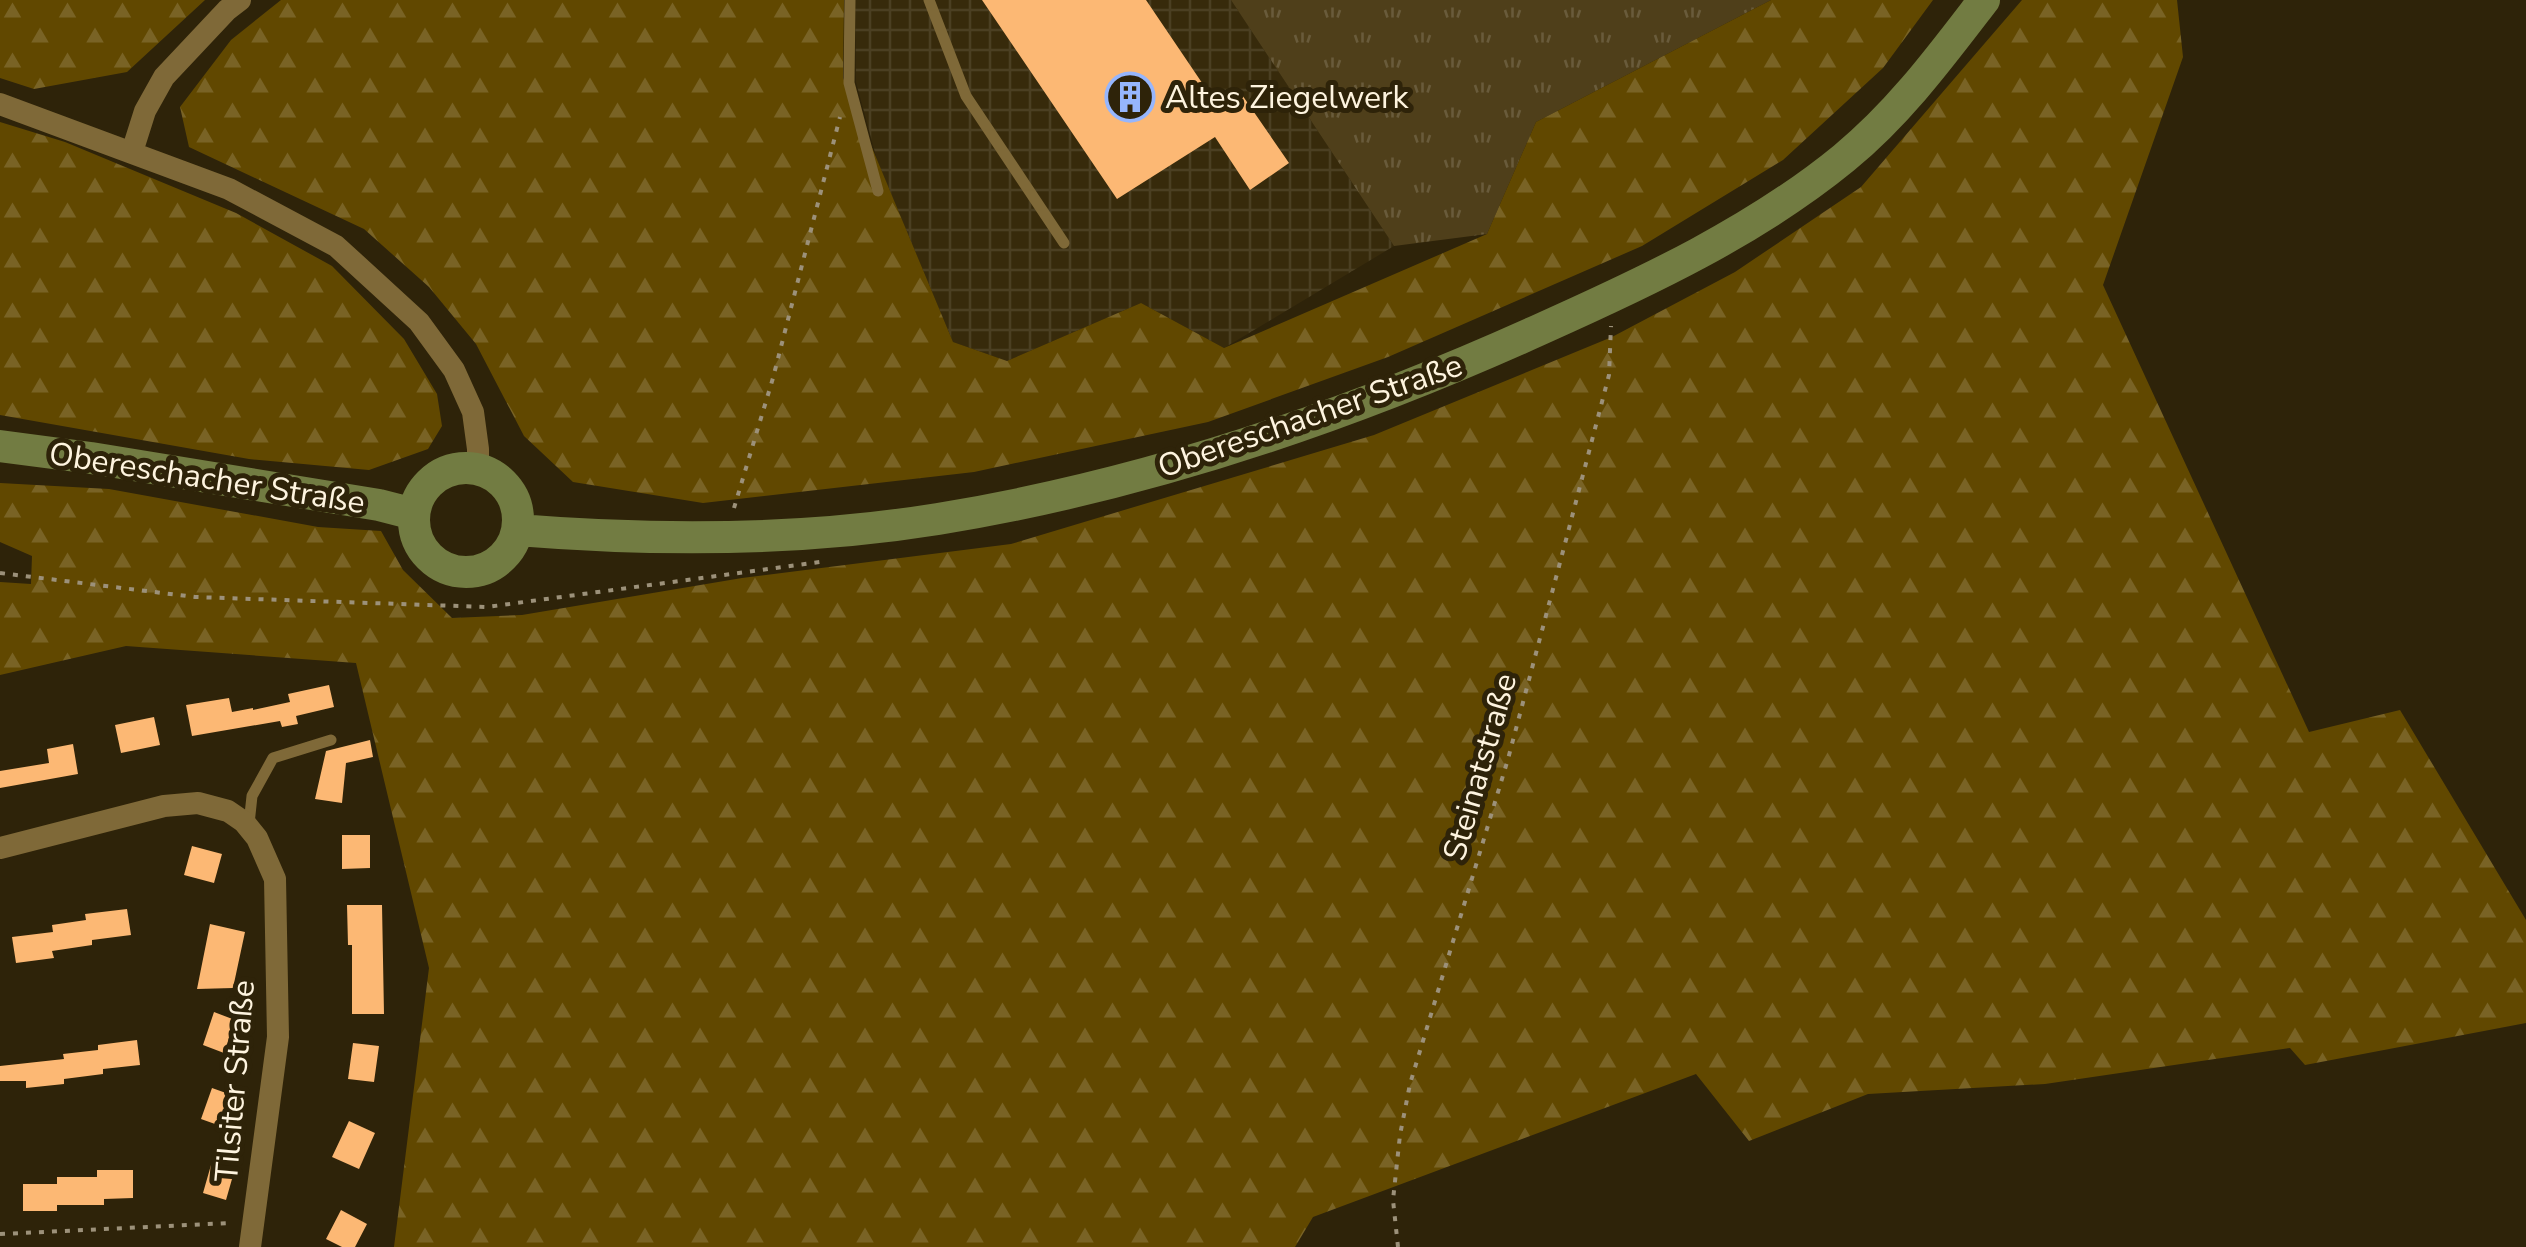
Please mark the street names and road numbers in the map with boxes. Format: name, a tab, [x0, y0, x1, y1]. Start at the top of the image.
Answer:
street label: Obereschacher Straße	[1152, 344, 1468, 488]
street label: Obereschacher Straße	[46, 432, 368, 524]
street label: Steinatstraße	[1433, 668, 1527, 866]
street label: Tilsiter Straße	[205, 978, 265, 1184]

